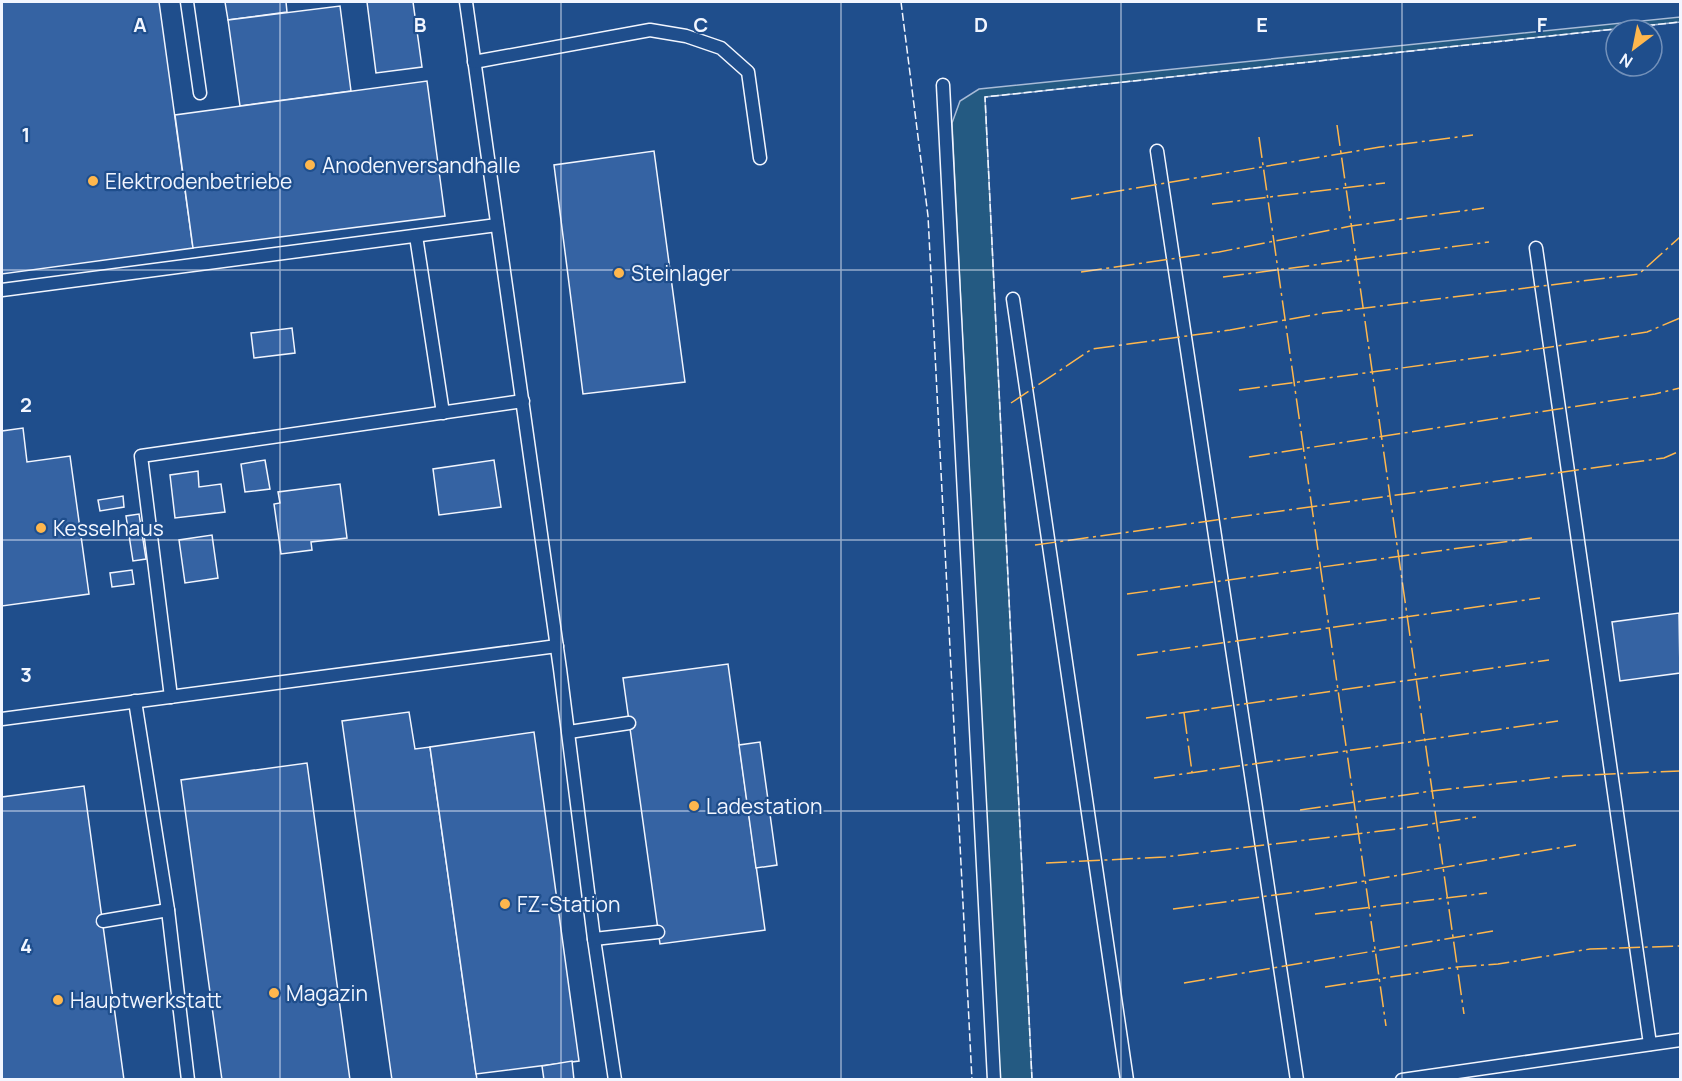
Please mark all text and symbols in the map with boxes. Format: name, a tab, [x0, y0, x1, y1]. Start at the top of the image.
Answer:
text: A	[133, 11, 147, 38]
text: B	[414, 11, 427, 38]
text: C	[694, 11, 708, 38]
text: D	[974, 11, 988, 38]
text: E	[1256, 11, 1268, 38]
text: F	[1537, 11, 1548, 38]
north arrow	[1604, 18, 1664, 78]
text: N	[1615, 48, 1637, 73]
text: 1	[22, 121, 30, 148]
place label: Anodenversandhalle	[322, 151, 520, 179]
marker: Anodenversandhalle	[303, 158, 317, 172]
place label: Elektrodenbetriebe	[105, 167, 292, 195]
marker: Elektrodenbetriebe	[86, 174, 100, 188]
place label: Steinlager	[631, 259, 731, 287]
marker: Steinlager	[612, 266, 626, 280]
text: 2	[20, 391, 32, 418]
place label: Kesselhaus	[53, 514, 164, 542]
marker: Kesselhaus	[34, 521, 48, 535]
text: 3	[20, 661, 32, 688]
place label: Ladestation	[706, 792, 822, 820]
marker: Ladestation	[687, 799, 701, 813]
place label: FZ-Station	[517, 890, 621, 918]
marker: FZ-Station	[498, 897, 512, 911]
text: 4	[20, 932, 32, 959]
place label: Magazin	[286, 979, 368, 1007]
place label: Hauptwerkstatt	[70, 986, 222, 1014]
marker: Magazin	[267, 986, 281, 1000]
marker: Hauptwerkstatt	[51, 993, 65, 1007]

